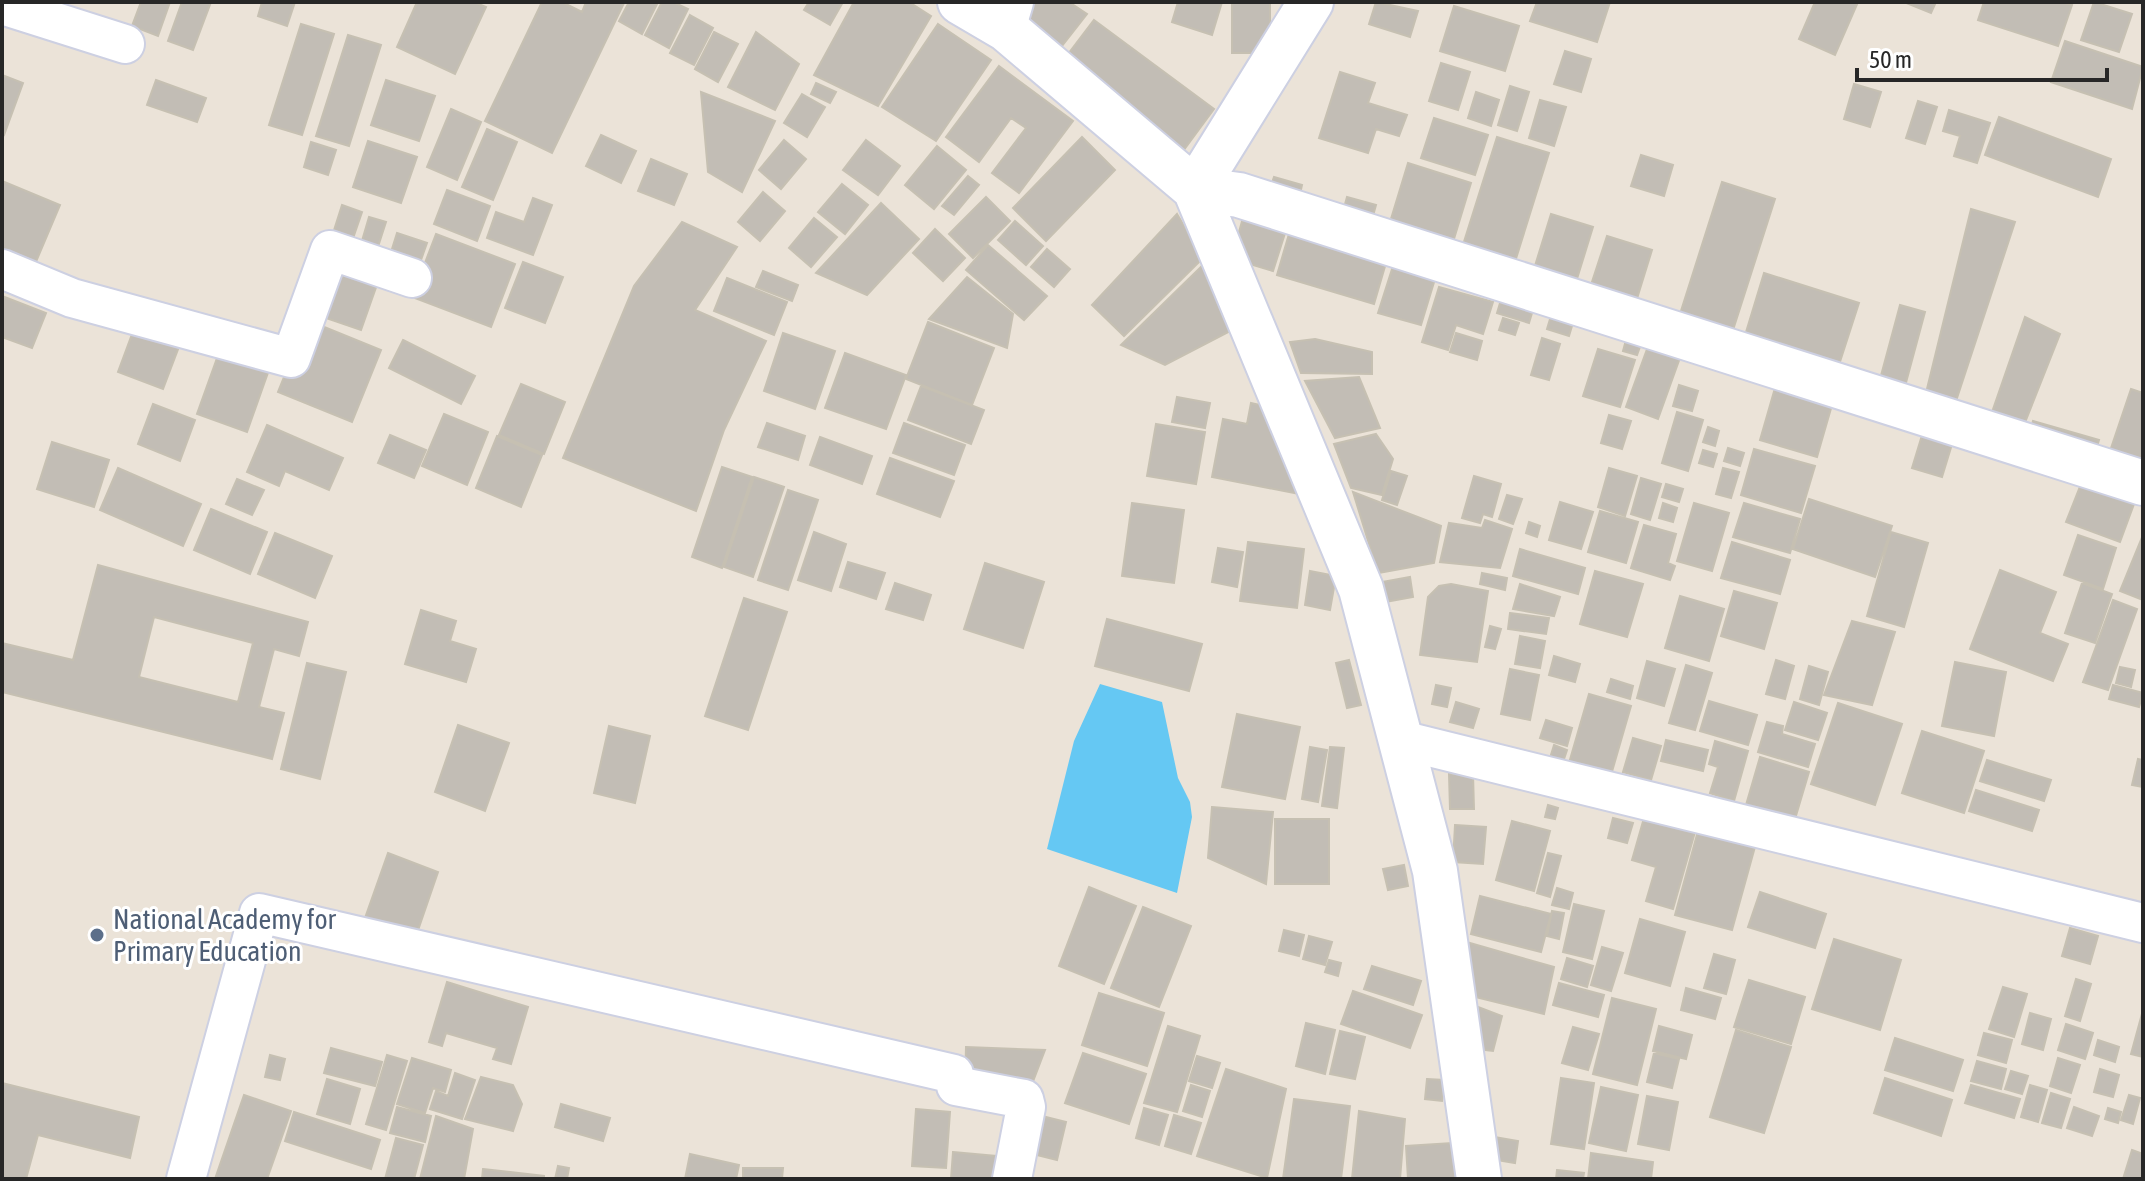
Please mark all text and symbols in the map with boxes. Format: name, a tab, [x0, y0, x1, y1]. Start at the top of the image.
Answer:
scale bar	[1857, 32, 2107, 82]
text: 50 m	[1869, 46, 1912, 73]
place label: National Academy for Primary Education	[113, 903, 337, 967]
marker: National Academy for Primary Education	[88, 926, 106, 944]

